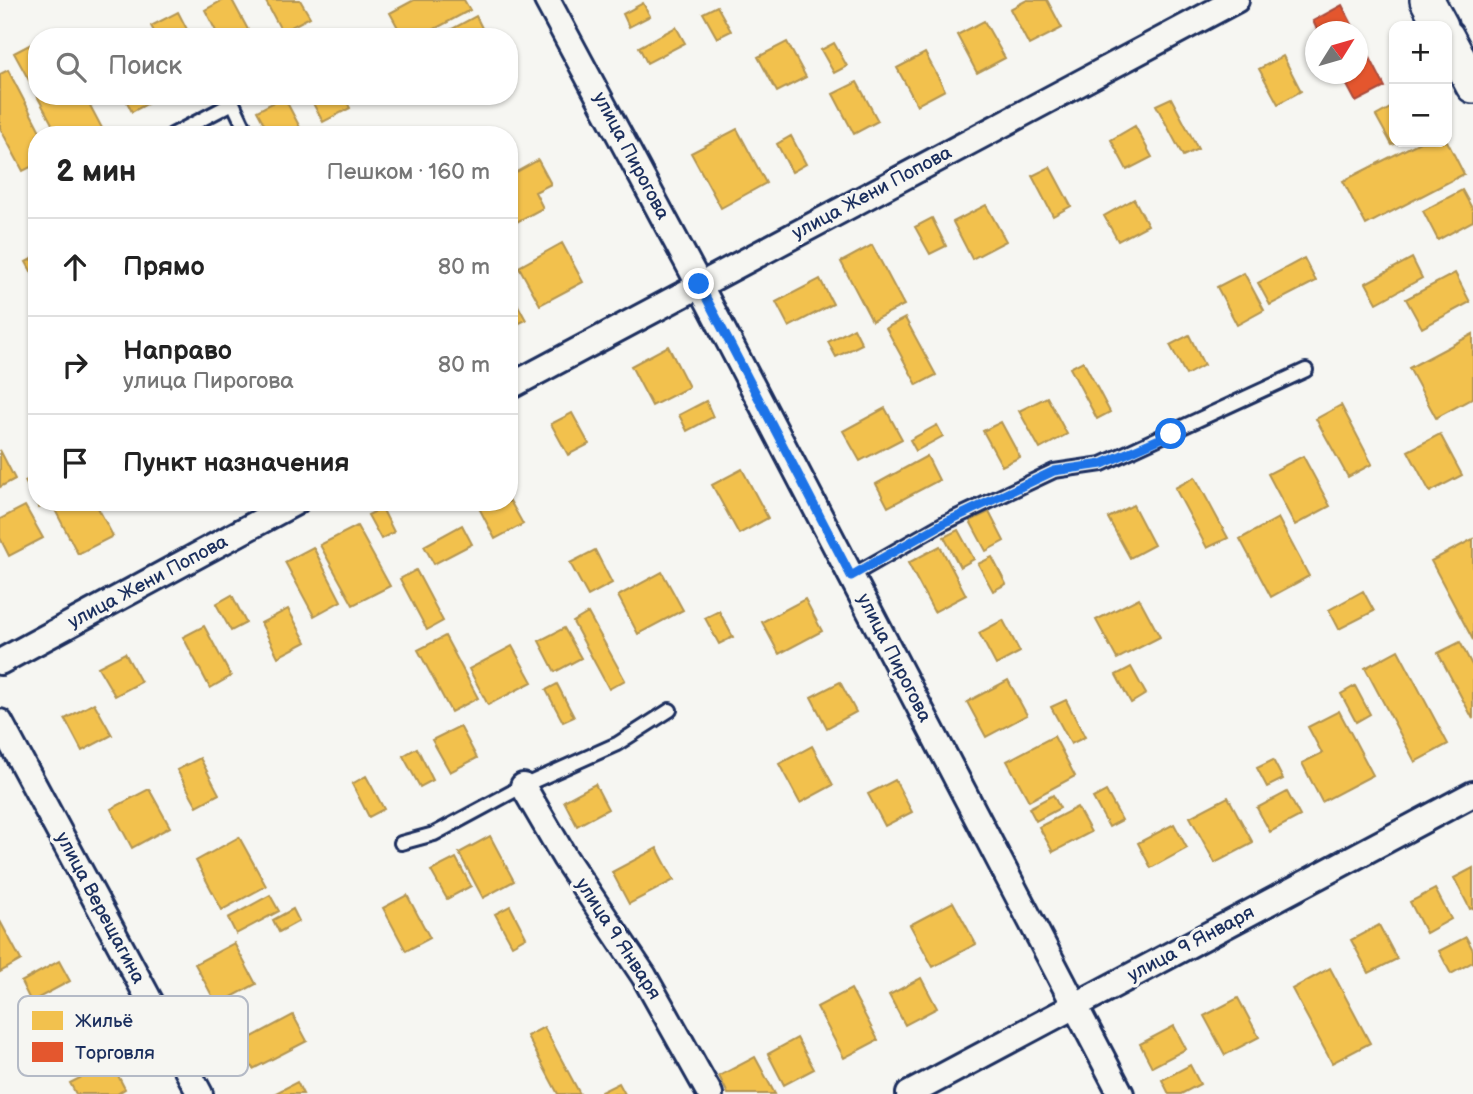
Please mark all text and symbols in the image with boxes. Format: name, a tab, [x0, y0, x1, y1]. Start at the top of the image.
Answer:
north arrow	[1305, 21, 1368, 84]
map controls	[1389, 21, 1452, 147]
button: +	[1389, 21, 1452, 84]
search box	[28, 28, 518, 105]
icon: search	[52, 48, 90, 86]
text: Поиск	[108, 51, 182, 82]
button: −	[1389, 84, 1452, 147]
street label: улица Пирогова	[588, 88, 674, 224]
street label: улица Жени Попова	[788, 141, 956, 245]
text: 2 мин	[56, 154, 136, 190]
text: Пешком · 160 m	[327, 158, 490, 186]
icon: ahead	[56, 248, 94, 286]
text: Прямо	[123, 252, 205, 283]
text: 80 m	[438, 253, 490, 281]
route end	[683, 268, 714, 299]
text: Направо	[123, 336, 232, 367]
icon: right	[56, 346, 94, 384]
text: 80 m	[438, 351, 490, 379]
text: улица Пирогова	[123, 367, 294, 395]
route start	[1155, 418, 1186, 449]
icon: arrive	[56, 444, 94, 482]
text: Пункт назначения	[123, 448, 349, 479]
street label: улица Жени Попова	[64, 530, 232, 634]
street label: улица Пирогова	[852, 590, 936, 726]
street label: улица Верещагина	[50, 828, 150, 988]
street label: улица 9 Января	[570, 874, 666, 1004]
street label: улица 9 Января	[1124, 901, 1258, 987]
legend	[18, 996, 248, 1076]
text: Жильё	[75, 1010, 133, 1033]
text: Торговля	[75, 1042, 155, 1065]

